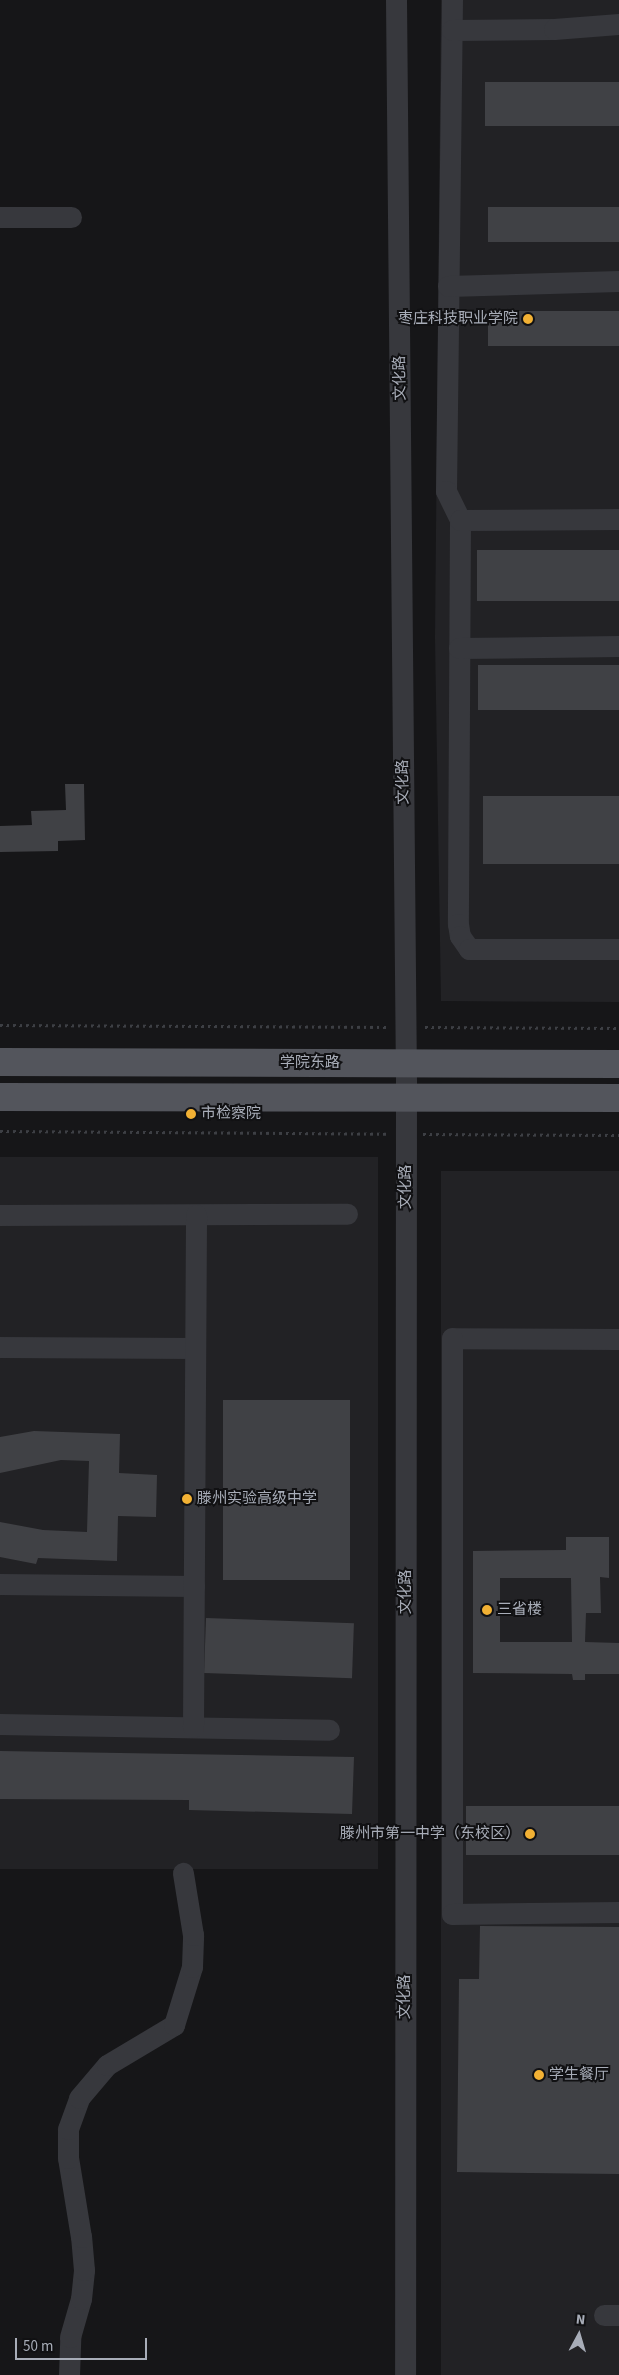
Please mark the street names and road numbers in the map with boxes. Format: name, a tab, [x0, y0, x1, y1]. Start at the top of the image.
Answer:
street label: 文化路	[391, 355, 409, 401]
street label: 文化路	[394, 759, 412, 805]
street label: 学院东路	[280, 1054, 340, 1072]
street label: 文化路	[397, 1165, 415, 1209]
street label: 文化路	[397, 1570, 415, 1614]
street label: 文化路	[396, 1975, 414, 2019]

